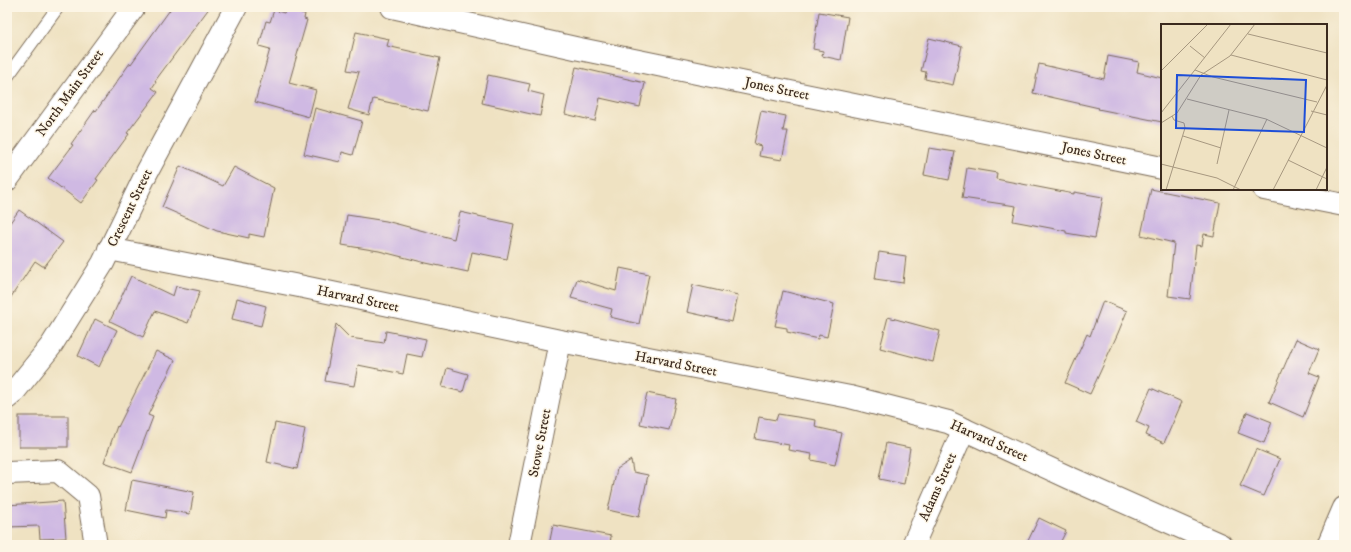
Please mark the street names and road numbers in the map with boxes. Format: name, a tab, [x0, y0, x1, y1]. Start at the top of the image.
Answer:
street label: North Main Street	[32, 45, 108, 140]
street label: Jones Street	[741, 73, 812, 105]
street label: Jones Street	[1058, 138, 1129, 170]
street label: Crescent Street	[103, 166, 157, 250]
street label: Harvard Street	[315, 282, 401, 317]
street label: Harvard Street	[633, 347, 719, 381]
street label: Stowe Street	[525, 407, 556, 479]
street label: Harvard Street	[947, 416, 1031, 466]
street label: Adams Street	[915, 449, 961, 524]

